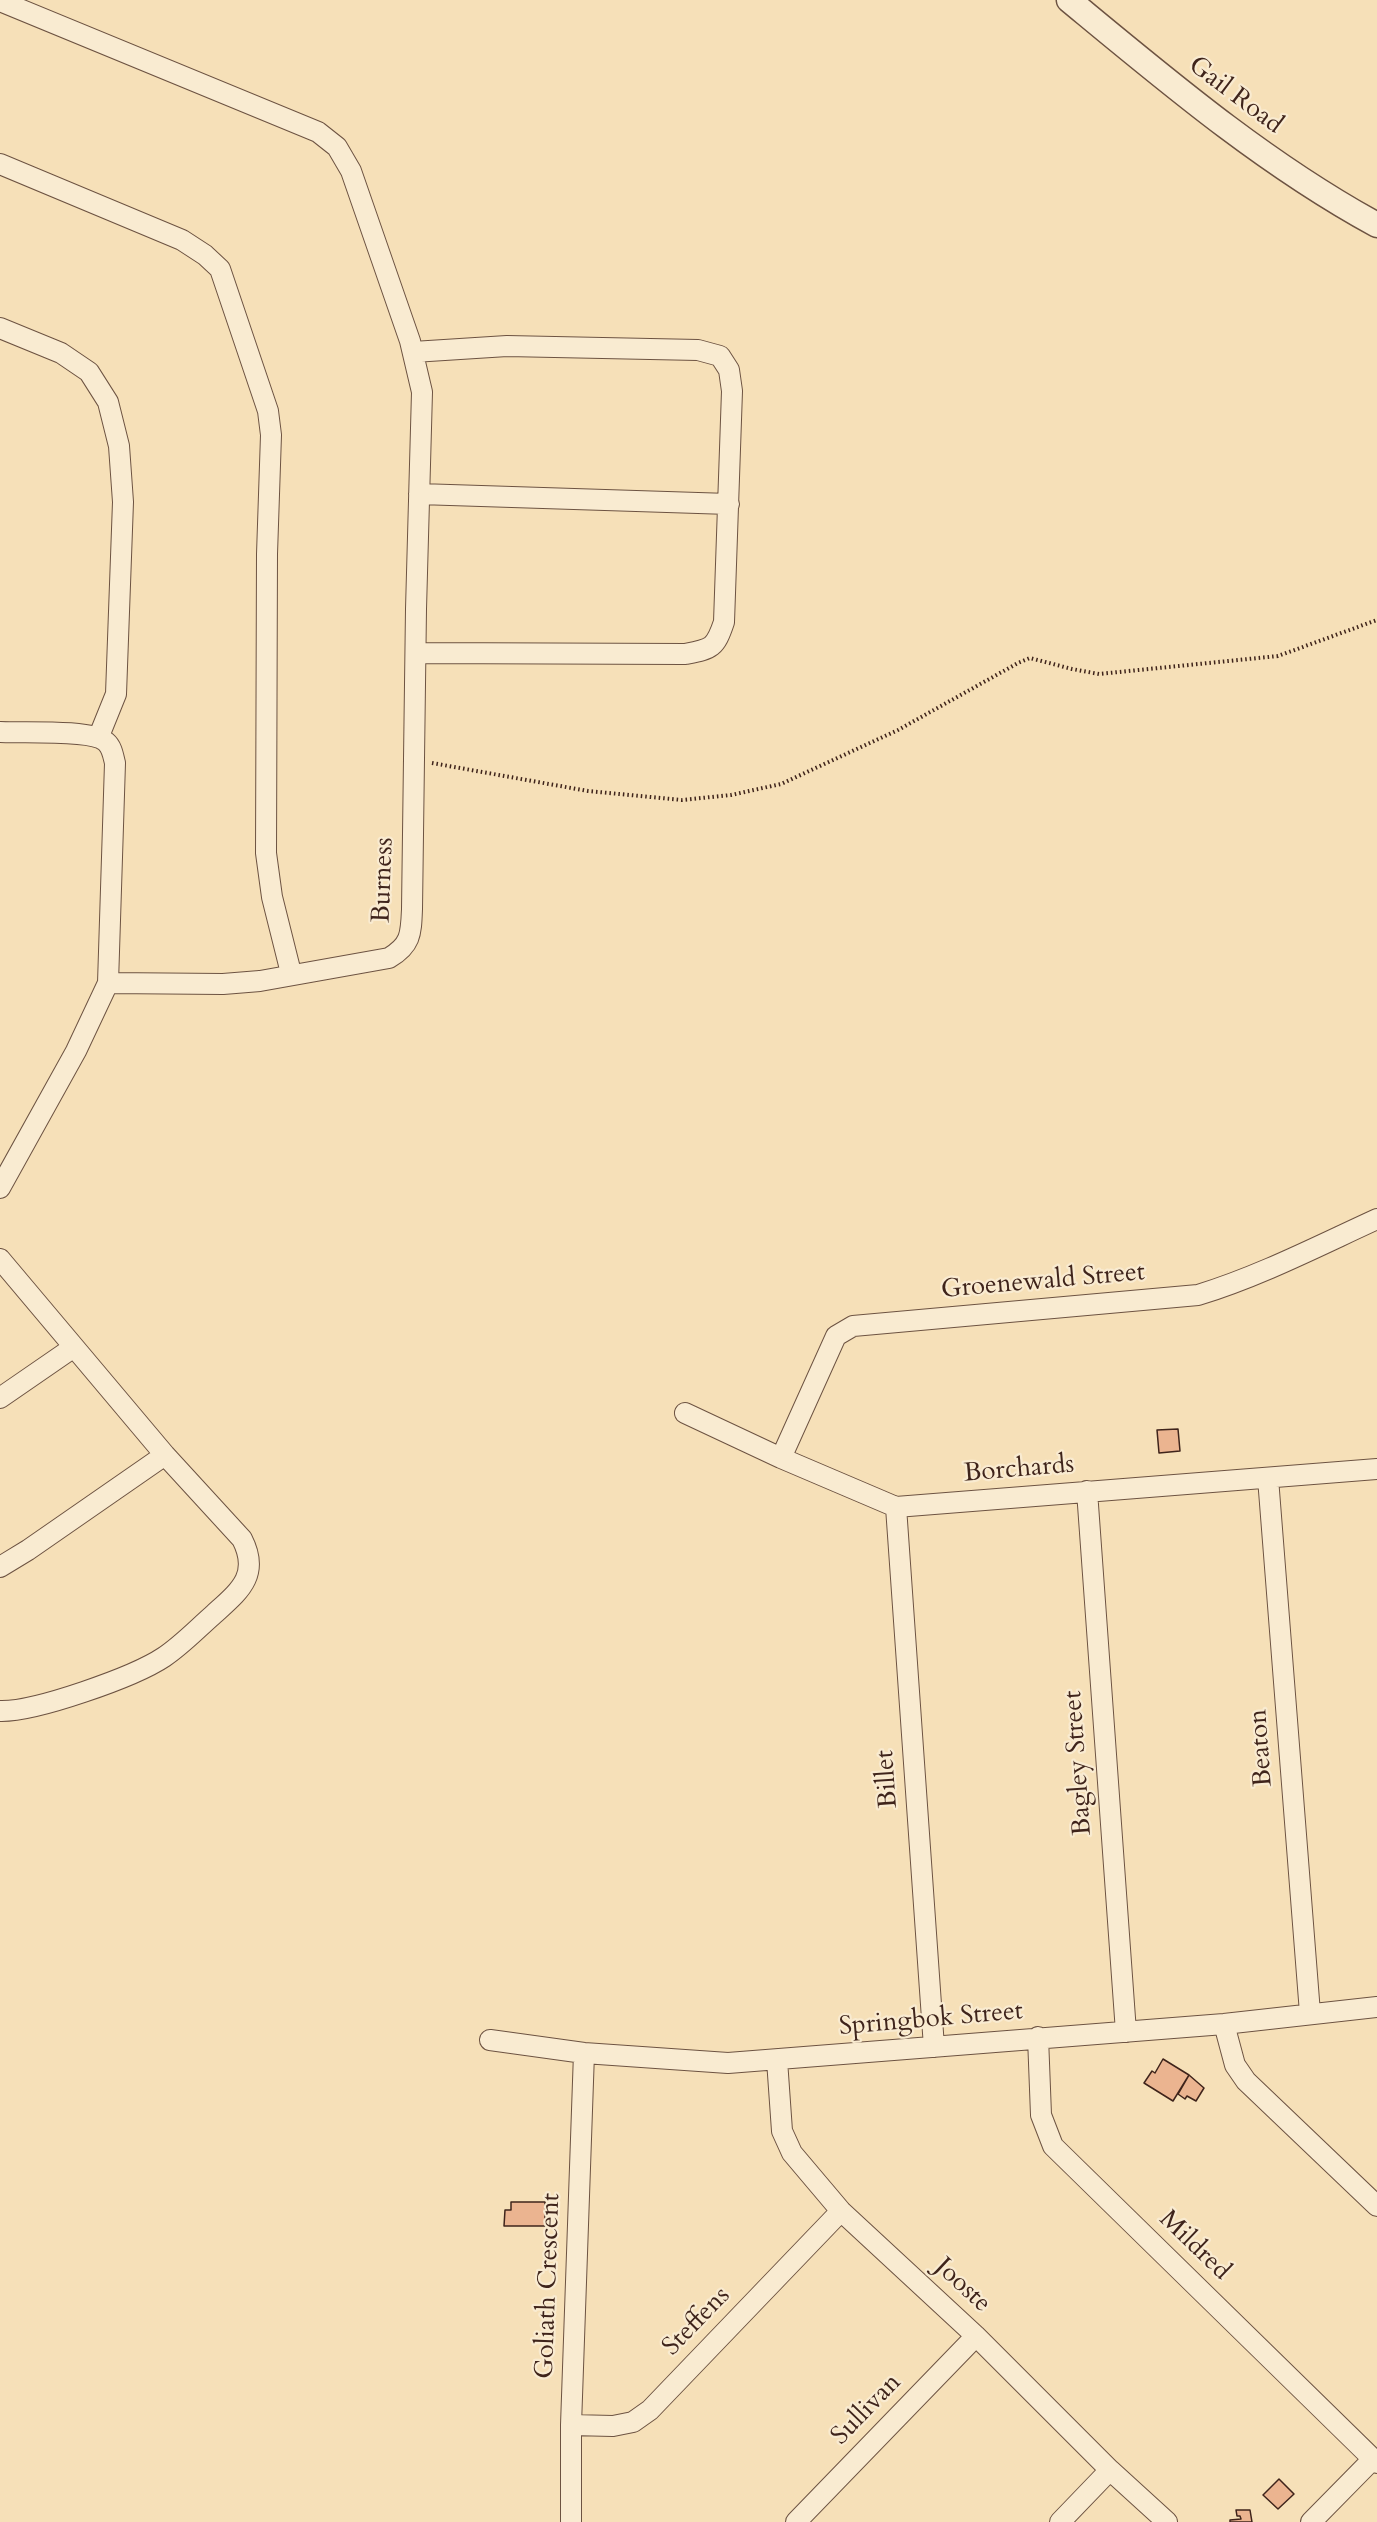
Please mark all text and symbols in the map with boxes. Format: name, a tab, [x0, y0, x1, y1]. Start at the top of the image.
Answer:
street label: Gail Road	[1182, 50, 1288, 142]
street label: Burness	[367, 837, 401, 923]
street label: Groenewald Street	[940, 1258, 1146, 1306]
street label: Borchards	[963, 1450, 1075, 1490]
street label: Bagley Street	[1058, 1690, 1100, 1836]
street label: Beaton	[1244, 1708, 1280, 1788]
street label: Billet	[870, 1749, 906, 1809]
street label: Springbok Street	[838, 1996, 1024, 2044]
street label: Goliath Crescent	[530, 2193, 568, 2379]
street label: Mildred	[1152, 2204, 1236, 2288]
street label: Jooste	[927, 2252, 997, 2320]
street label: Steffens	[657, 2281, 737, 2363]
street label: Sullivan	[826, 2368, 908, 2452]

